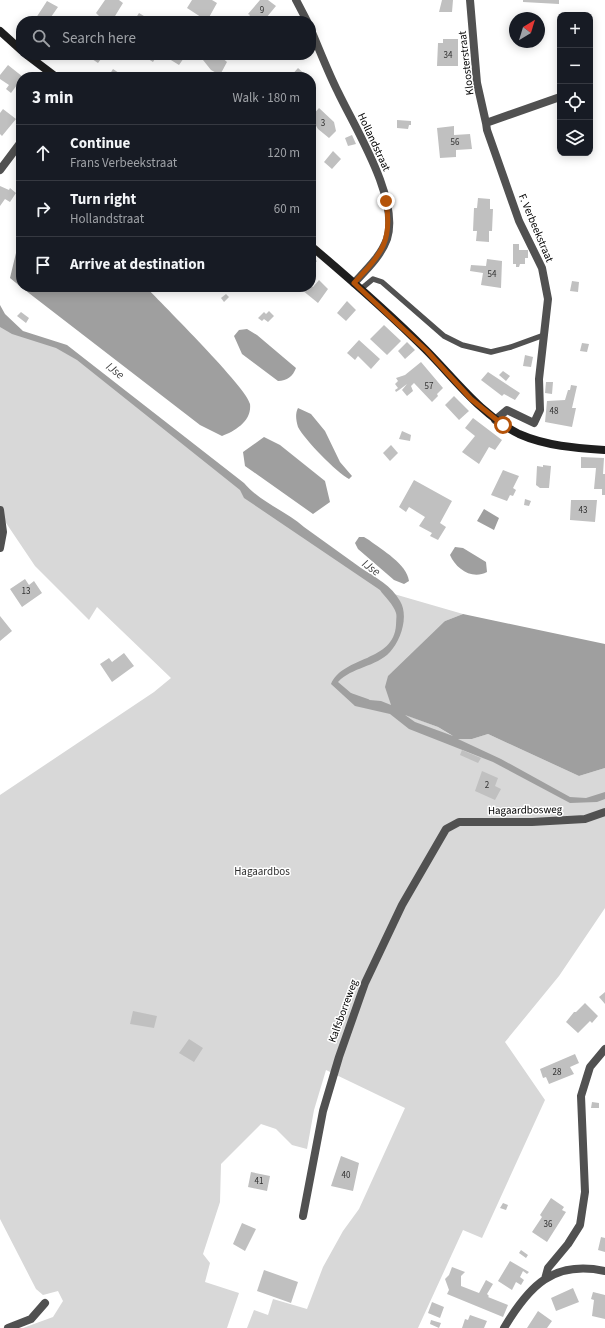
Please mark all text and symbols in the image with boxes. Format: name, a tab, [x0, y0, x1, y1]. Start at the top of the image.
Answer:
house number: 9	[260, 4, 265, 17]
north arrow	[509, 12, 545, 48]
map controls	[557, 12, 593, 156]
button: +	[557, 12, 593, 48]
search box	[16, 16, 316, 60]
icon: search	[30, 27, 52, 49]
text: Search here	[62, 28, 136, 49]
street label: Kloosterstraat	[455, 30, 477, 96]
button: −	[557, 48, 593, 84]
house number: 34	[444, 49, 453, 62]
button: locate	[557, 84, 593, 120]
text: 3 min	[32, 86, 73, 110]
text: Walk · 180 m	[232, 89, 300, 107]
street label: Hollandstraat	[354, 110, 394, 174]
house number: 3	[321, 117, 326, 130]
button: layers	[557, 120, 593, 156]
text: Continue	[70, 133, 130, 154]
house number: 56	[451, 136, 460, 149]
icon: ahead	[32, 142, 54, 164]
text: 120 m	[267, 144, 300, 162]
text: Frans Verbeekstraat	[70, 154, 177, 172]
text: Turn right	[70, 189, 136, 210]
street label: F. Verbeekstraat	[515, 191, 557, 265]
route end	[377, 192, 395, 210]
icon: right	[32, 198, 54, 220]
text: 60 m	[274, 200, 300, 218]
text: Hollandstraat	[70, 210, 144, 228]
icon: arrive	[32, 254, 54, 276]
text: Arrive at destination	[70, 254, 205, 275]
house number: 54	[488, 268, 497, 281]
water label: IJse	[102, 358, 128, 384]
house number: 57	[425, 380, 434, 393]
house number: 48	[550, 405, 559, 418]
route start	[494, 416, 512, 434]
house number: 43	[579, 504, 588, 517]
water label: IJse	[358, 556, 384, 581]
house number: 13	[22, 585, 31, 598]
house number: 2	[485, 779, 490, 792]
street label: Hagaardbosweg	[488, 802, 563, 818]
park label: Hagaardbos	[234, 864, 290, 879]
street label: Kalfsborreweg	[325, 977, 362, 1045]
house number: 28	[553, 1066, 562, 1079]
house number: 40	[342, 1169, 351, 1182]
house number: 41	[255, 1175, 263, 1188]
house number: 36	[544, 1218, 553, 1231]

